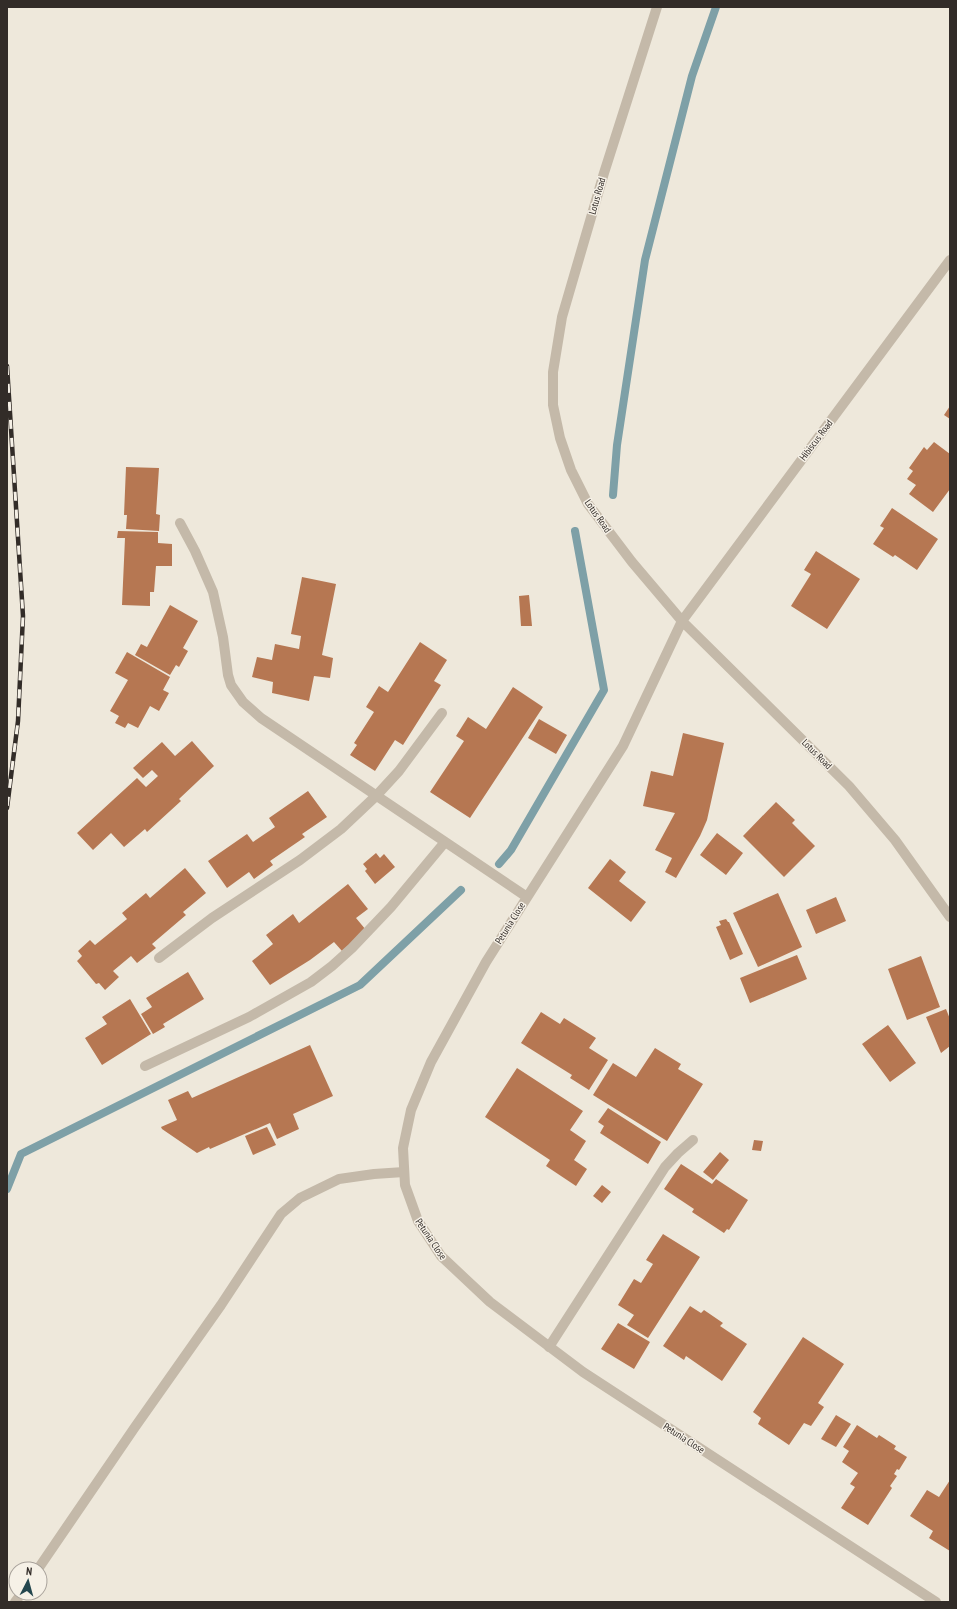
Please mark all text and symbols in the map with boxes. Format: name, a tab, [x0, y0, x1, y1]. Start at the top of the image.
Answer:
street label: Lotus Road	[586, 176, 608, 216]
street label: Hibiscus Road	[796, 417, 836, 463]
street label: Lotus Road	[582, 497, 614, 535]
street label: Lotus Road	[799, 736, 835, 772]
street label: Petunia Close	[492, 900, 528, 946]
street label: Petunia Close	[413, 1216, 449, 1262]
street label: Petunia Close	[661, 1420, 707, 1456]
north arrow	[8, 1561, 48, 1601]
text: N	[25, 1564, 33, 1578]

